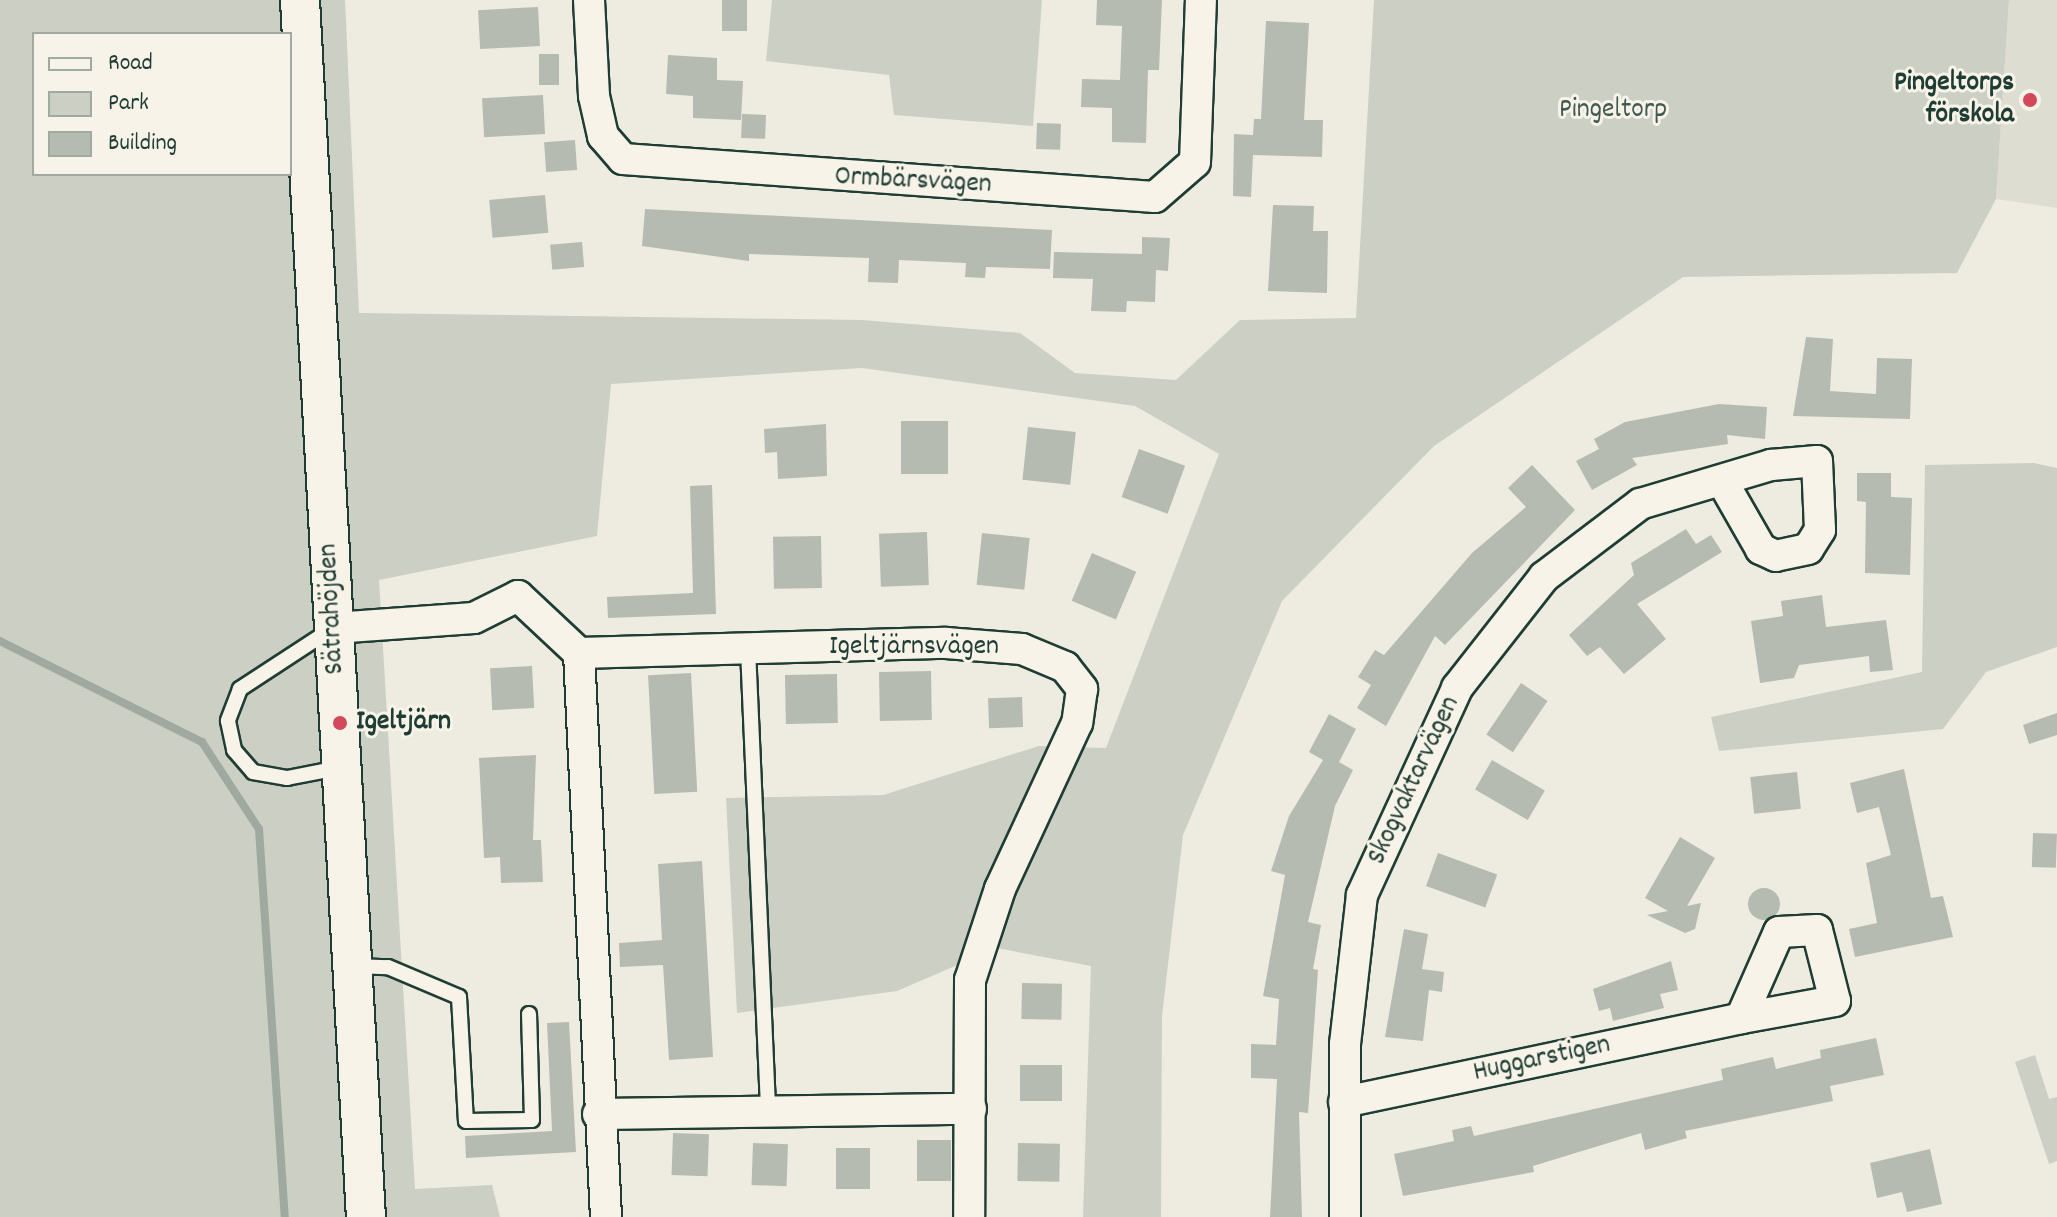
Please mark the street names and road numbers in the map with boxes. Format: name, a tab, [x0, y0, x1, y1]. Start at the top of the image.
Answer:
street label: Ormbärsvägen	[834, 161, 992, 203]
street label: Sätrahöjden	[313, 543, 353, 675]
street label: Igeltjärnsvägen	[829, 631, 999, 665]
street label: Skogvaktarvägen	[1361, 691, 1469, 871]
street label: Huggarstigen	[1470, 1029, 1614, 1091]

